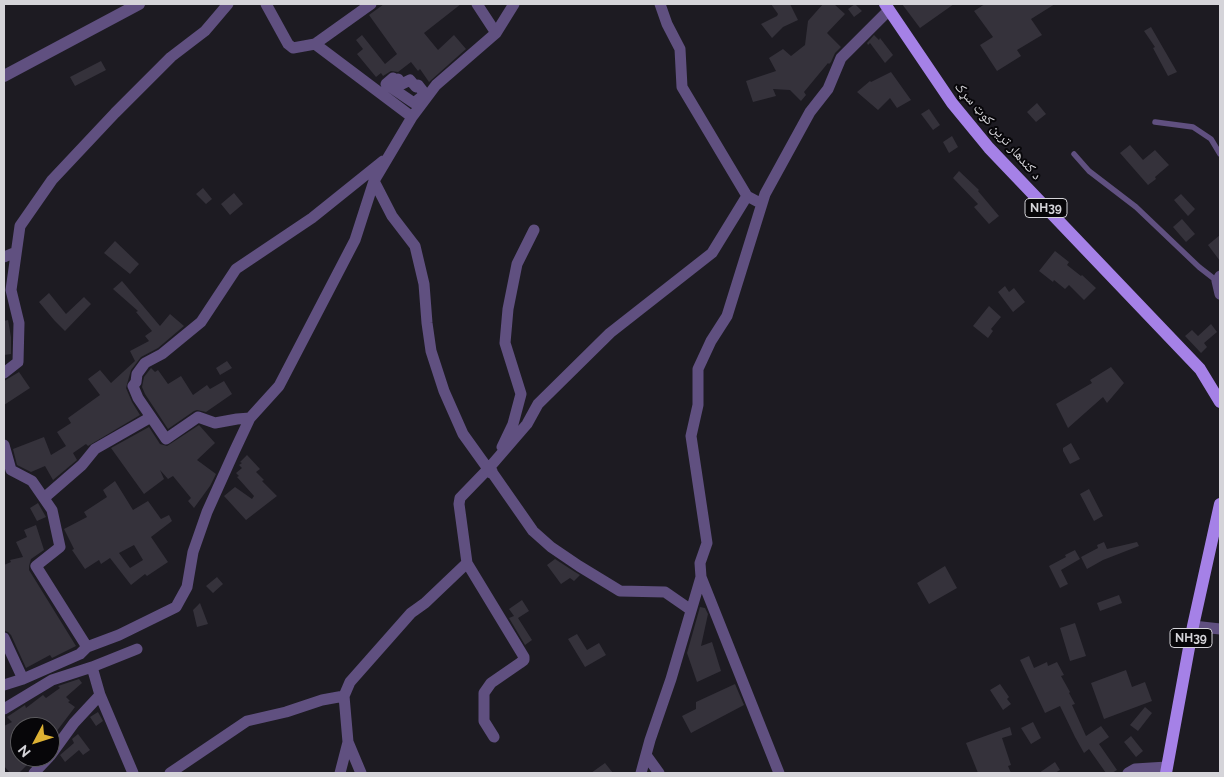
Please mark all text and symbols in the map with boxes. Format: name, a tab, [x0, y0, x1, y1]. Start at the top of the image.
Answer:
street label: د کندهار ترين کوټ سړک	[951, 79, 1045, 183]
road number: NH39	[1025, 198, 1067, 218]
road number: NH39	[1170, 628, 1212, 648]
north arrow	[10, 717, 60, 767]
text: N	[15, 742, 34, 760]

